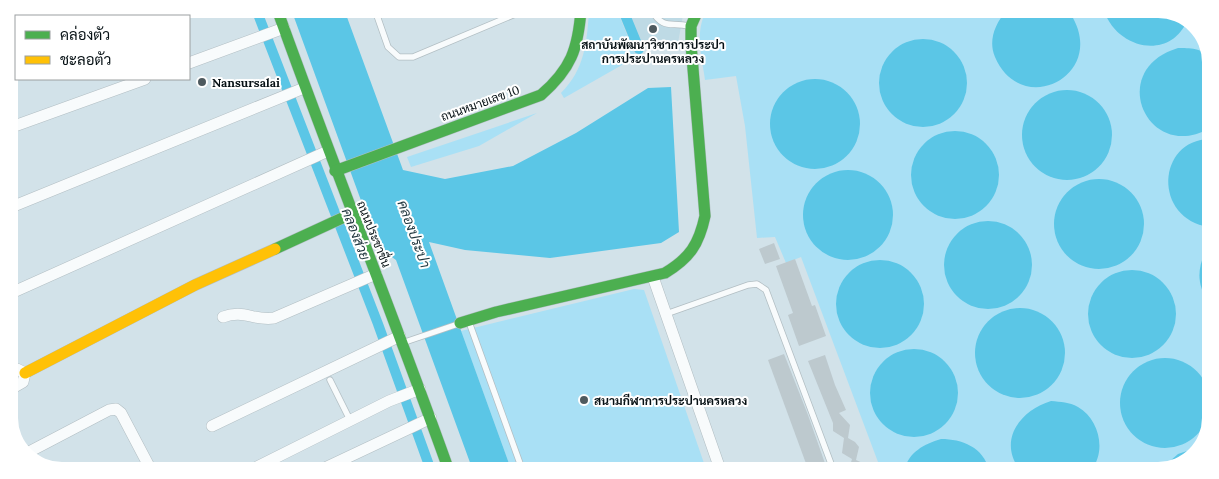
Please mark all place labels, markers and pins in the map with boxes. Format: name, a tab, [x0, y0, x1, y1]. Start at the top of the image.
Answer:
marker: สถาบันพัฒนาวิชาการประปา การประปานครหลวง	[647, 23, 659, 35]
place label: สถาบันพัฒนาวิชาการประปา การประปานครหลวง	[581, 37, 725, 66]
place label: Nansursalai	[212, 75, 280, 90]
marker: Nansursalai	[196, 76, 208, 88]
place label: สนามกีฬาการประปานครหลวง	[594, 393, 747, 408]
marker: สนามกีฬาการประปานครหลวง	[578, 394, 590, 406]

